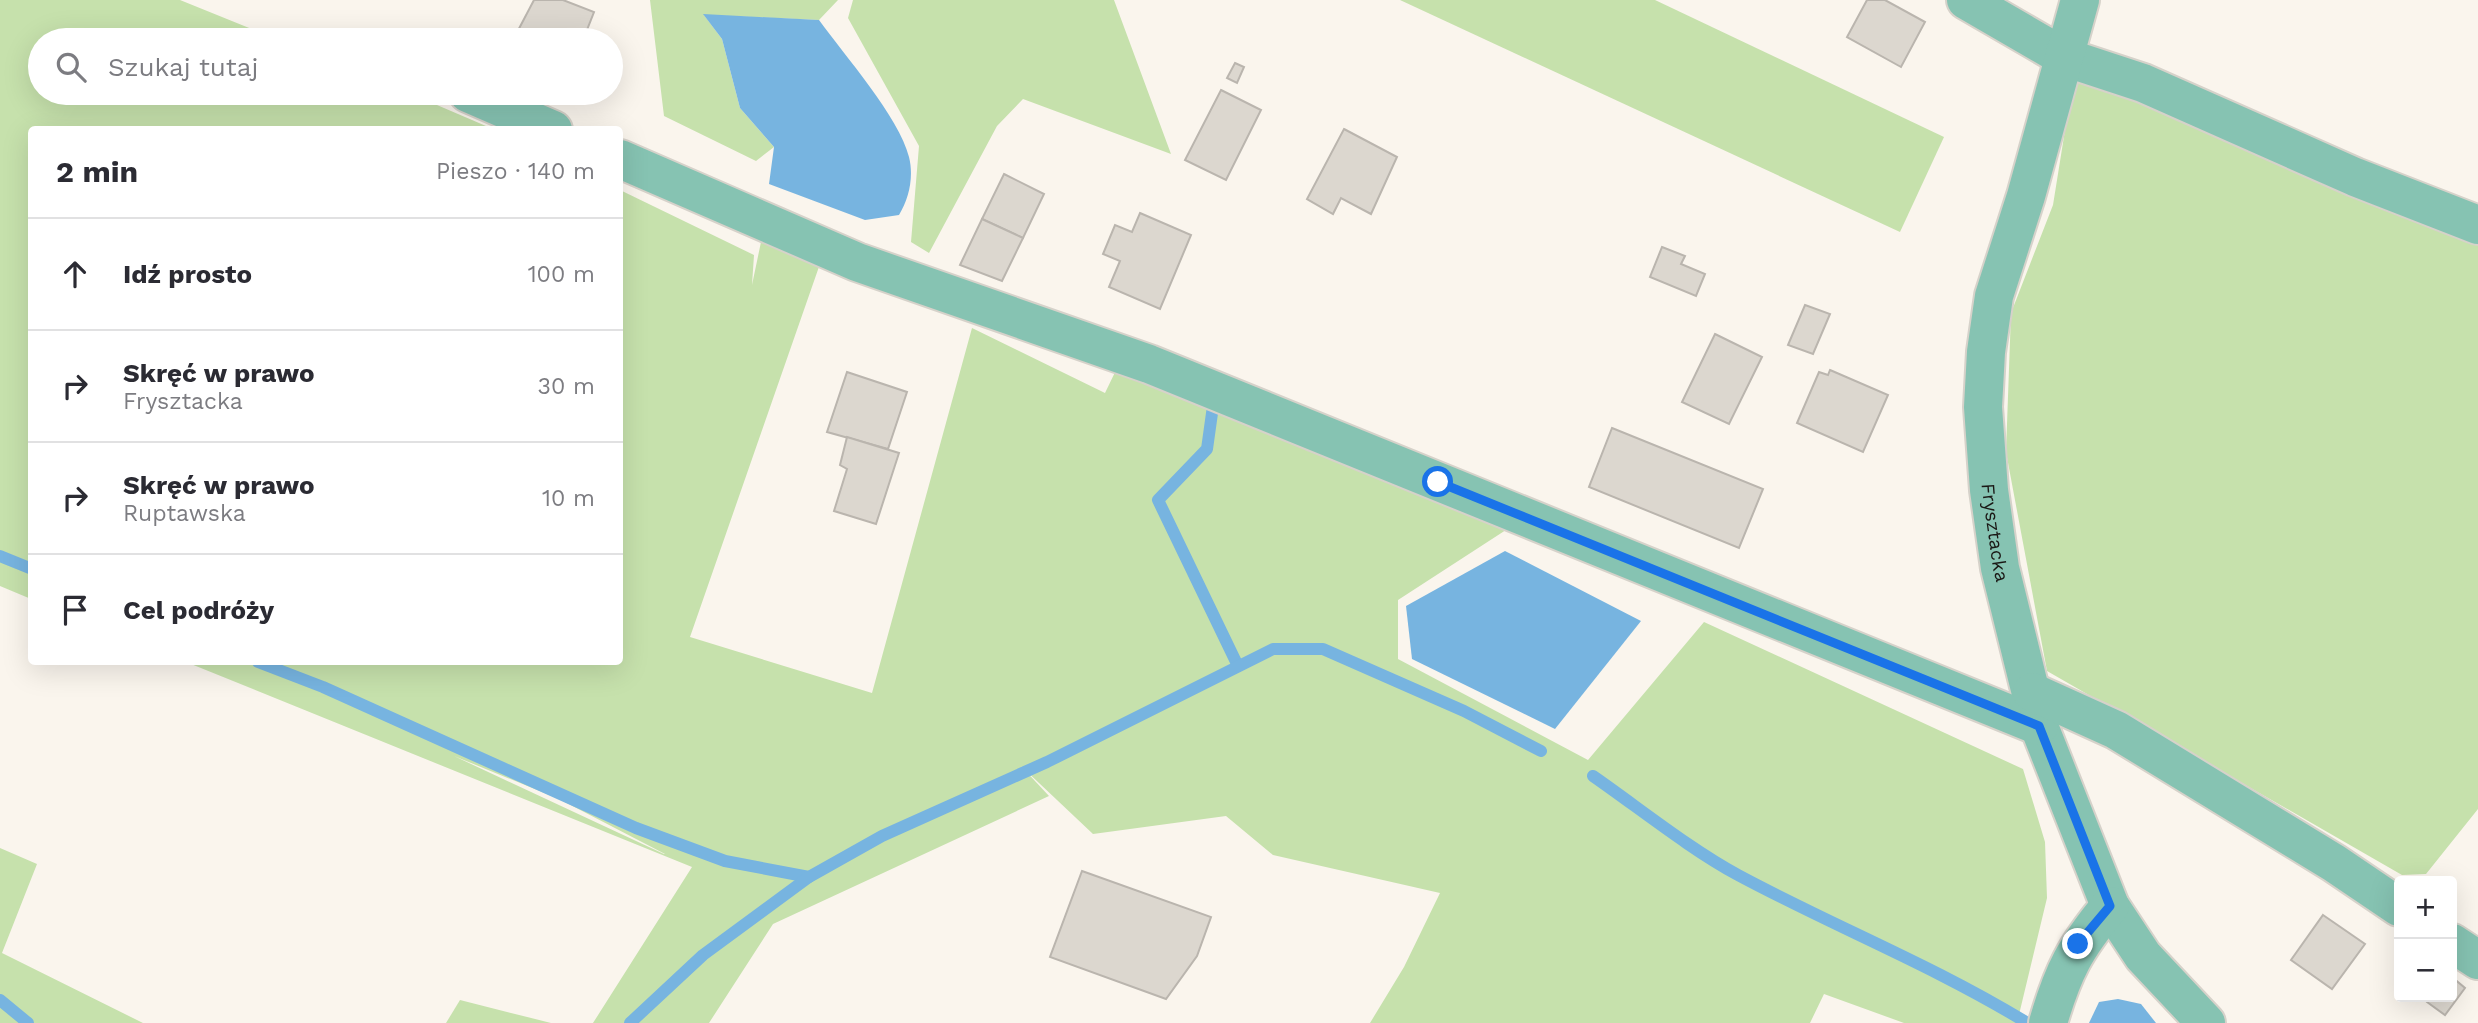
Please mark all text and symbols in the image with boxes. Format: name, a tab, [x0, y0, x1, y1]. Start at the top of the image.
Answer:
search box	[28, 28, 623, 105]
icon: search	[52, 48, 90, 86]
text: Szukaj tutaj	[108, 52, 258, 82]
text: 2 min	[56, 154, 138, 189]
text: Pieszo · 140 m	[436, 158, 595, 185]
icon: ahead	[56, 255, 94, 293]
text: Idź prosto	[123, 259, 252, 289]
text: 100 m	[528, 261, 595, 288]
text: Skręć w prawo	[123, 358, 315, 388]
icon: right	[56, 367, 94, 405]
text: 30 m	[538, 373, 595, 400]
text: Frysztacka	[123, 388, 243, 415]
route start	[1422, 466, 1453, 497]
text: Skręć w prawo	[123, 470, 315, 500]
icon: right	[56, 479, 94, 517]
street label: Frysztacka	[1977, 482, 2014, 584]
text: 10 m	[542, 485, 595, 512]
text: Ruptawska	[123, 500, 246, 527]
icon: arrive	[56, 591, 94, 629]
text: Cel podróży	[123, 595, 274, 625]
map controls	[2394, 876, 2457, 1002]
button: +	[2394, 876, 2457, 939]
route end	[2062, 928, 2093, 959]
button: −	[2394, 939, 2457, 1002]

